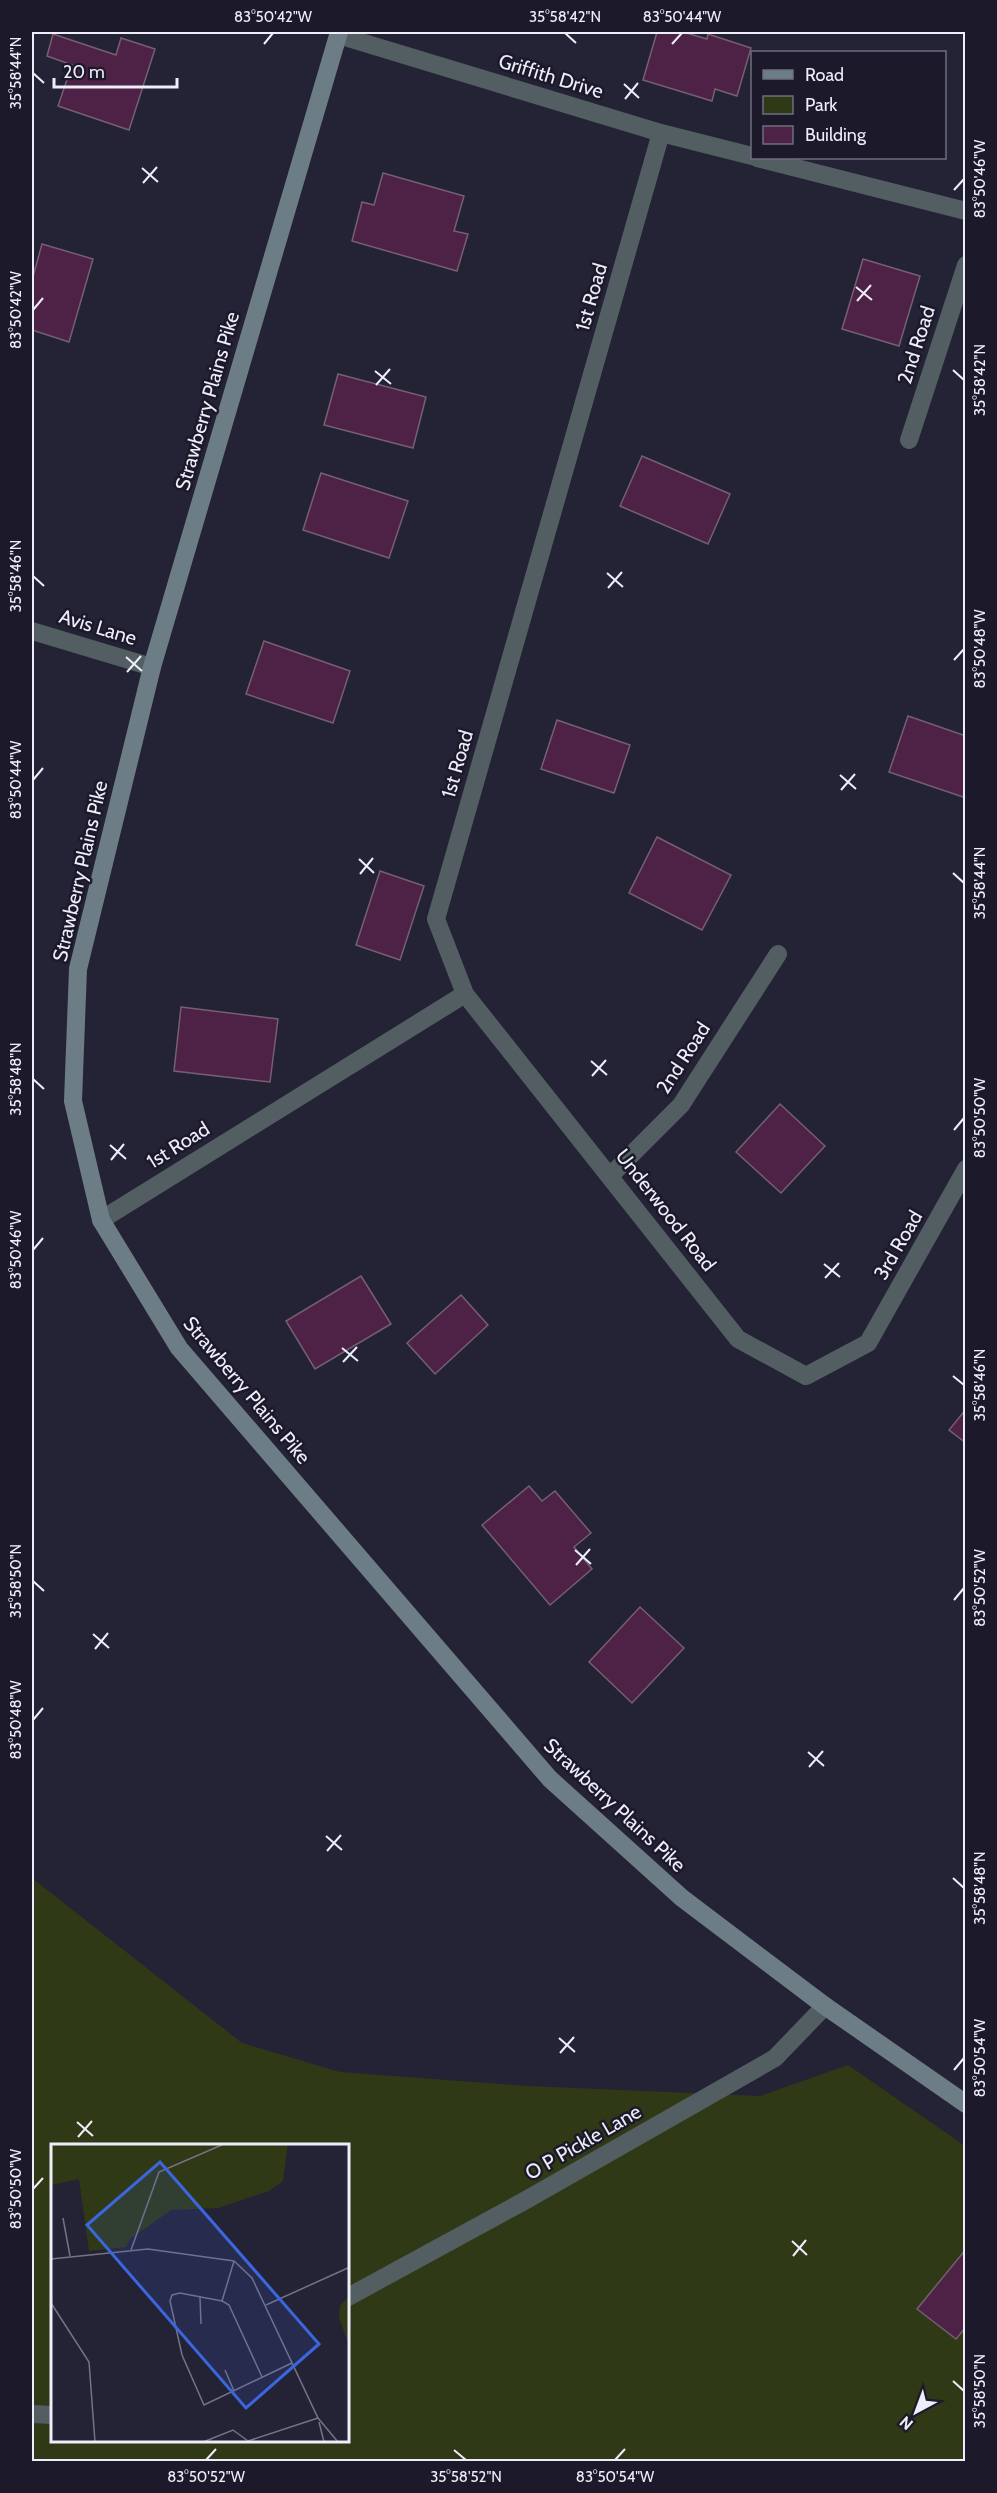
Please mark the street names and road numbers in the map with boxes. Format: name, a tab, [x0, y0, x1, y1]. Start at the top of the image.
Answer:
street label: Griffith Drive	[496, 49, 606, 103]
street label: 1st Road	[570, 260, 612, 334]
street label: 2nd Road	[892, 303, 940, 387]
street label: Strawberry Plains Pike	[170, 309, 244, 493]
street label: Avis Lane	[56, 604, 140, 650]
street label: 1st Road	[436, 727, 478, 801]
street label: Strawberry Plains Pike	[48, 778, 112, 964]
street label: 2nd Road	[651, 1018, 715, 1098]
street label: 1st Road	[142, 1116, 214, 1174]
street label: Underwood Road	[611, 1144, 721, 1276]
street label: 3rd Road	[869, 1206, 927, 1284]
street label: Strawberry Plains Pike	[178, 1311, 316, 1469]
street label: Strawberry Plains Pike	[539, 1733, 691, 1877]
street label: O P Pickle Lane	[521, 2099, 645, 2185]

